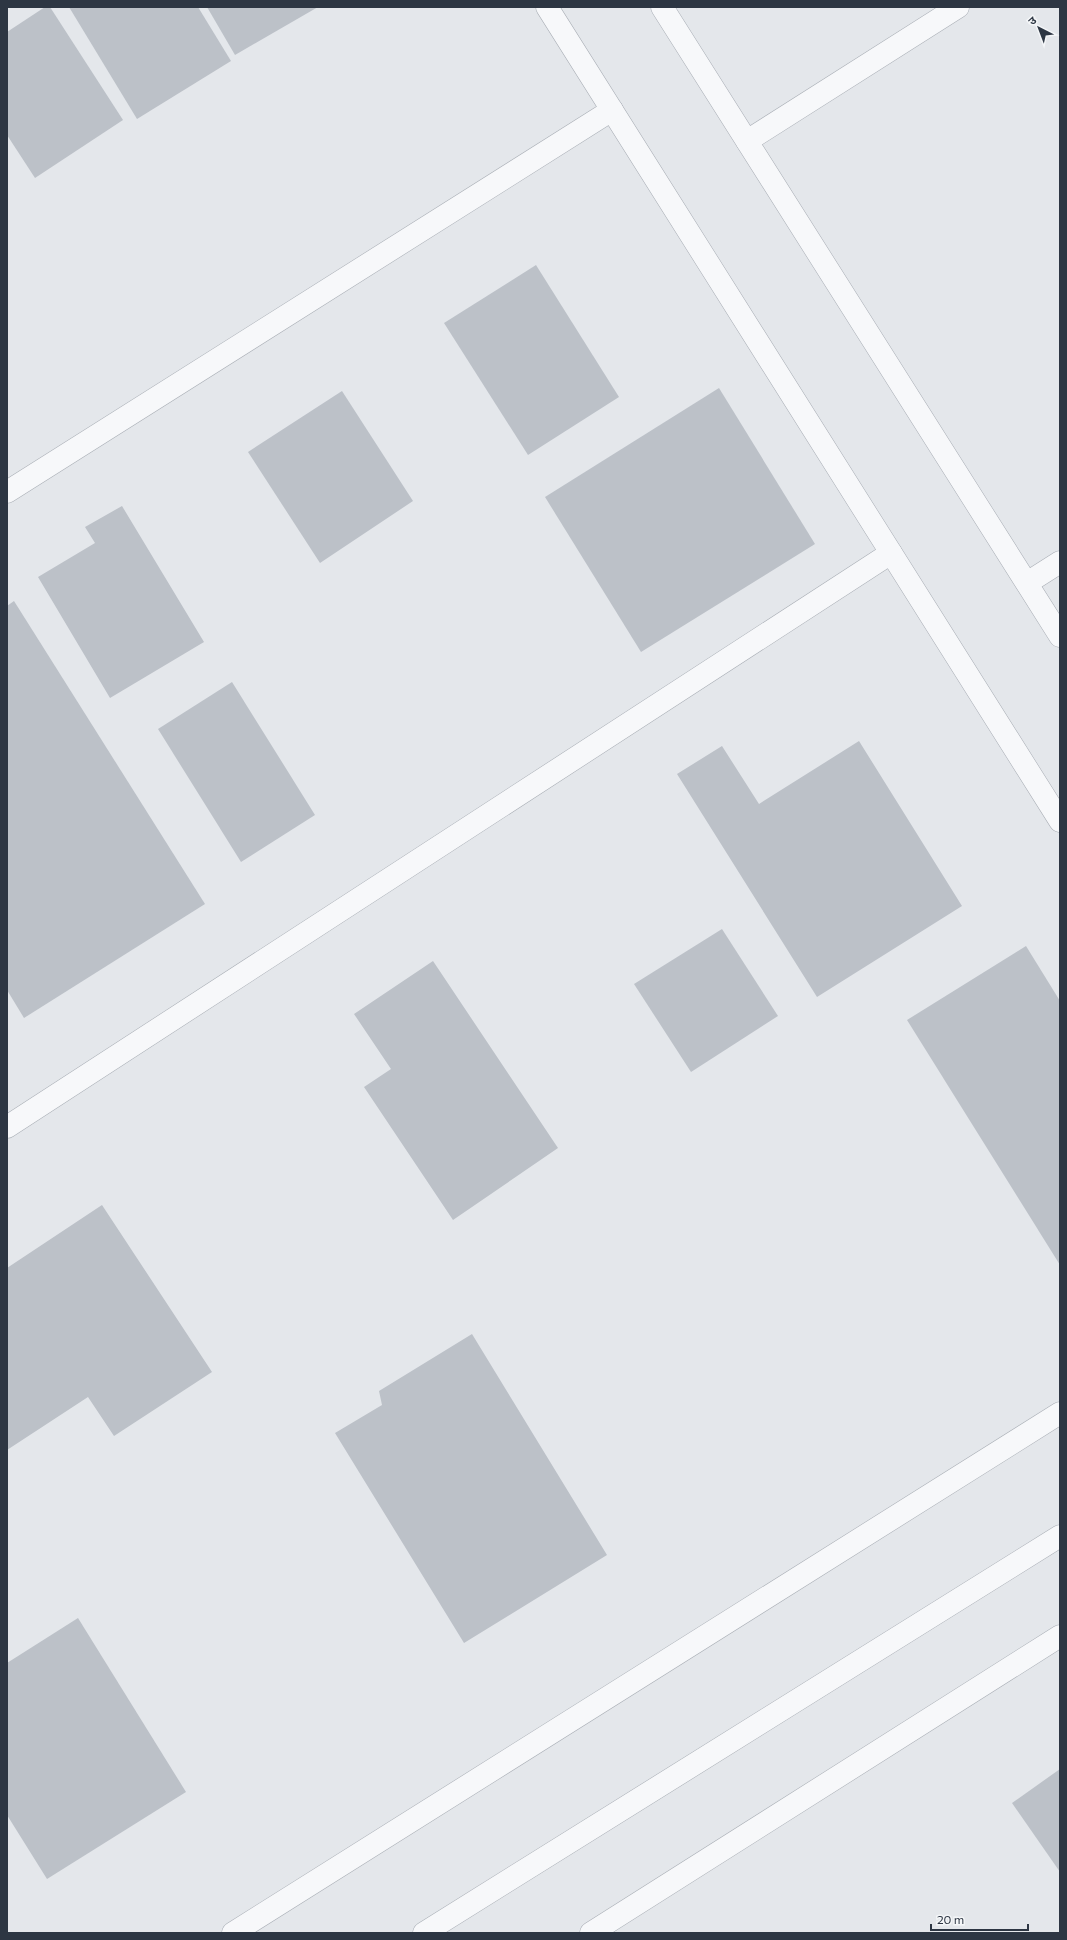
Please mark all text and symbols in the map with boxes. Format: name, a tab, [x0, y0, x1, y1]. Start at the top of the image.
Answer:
north arrow	[1019, 8, 1059, 48]
text: उ	[1025, 13, 1039, 27]
scale bar	[931, 1906, 1028, 1932]
text: 20 m	[937, 1912, 964, 1926]

